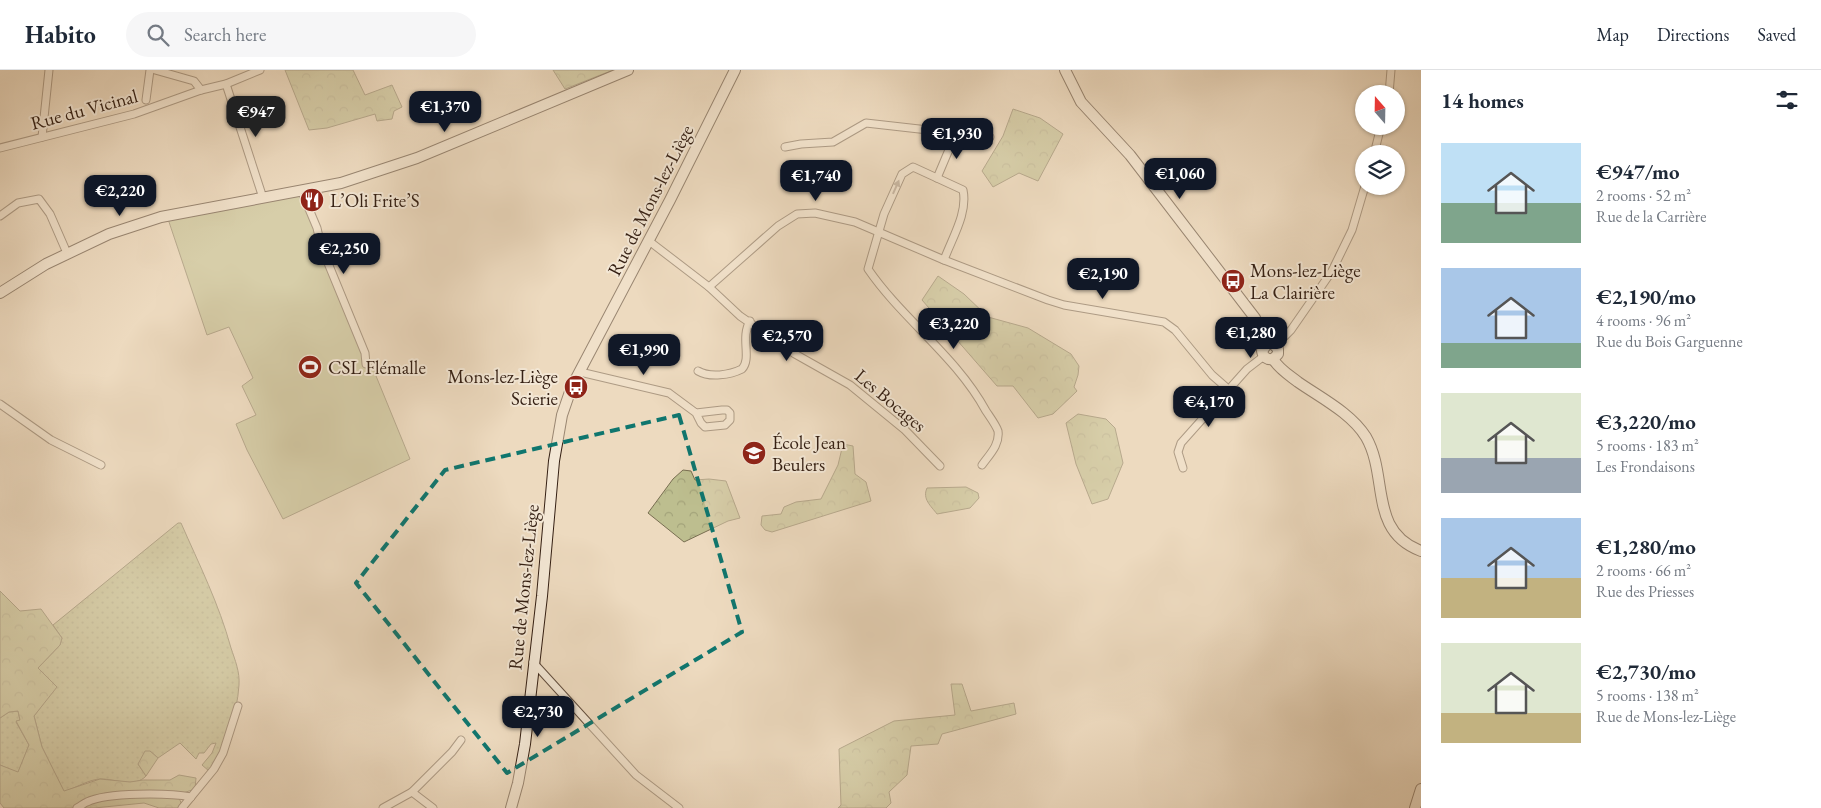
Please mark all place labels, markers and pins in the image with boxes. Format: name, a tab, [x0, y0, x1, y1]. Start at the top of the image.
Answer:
pin: €1,370	[404, 90, 486, 133]
pin: €947	[226, 96, 286, 138]
pin: €1,930	[916, 118, 998, 160]
pin: €1,060	[1139, 158, 1221, 200]
pin: €1,740	[775, 160, 857, 202]
pin: €2,220	[79, 174, 161, 217]
restaurant icon: L’Oli Frite’S	[299, 187, 325, 213]
place label: L’Oli Frite’S	[330, 188, 420, 213]
pin: €2,250	[303, 232, 385, 275]
pin: €2,190	[1062, 258, 1144, 300]
place label: Mons-lez-Liège La Clairière	[1250, 258, 1361, 305]
bus stop icon: Mons-lez-Liège La Clairière	[1220, 268, 1246, 294]
pin: €3,220	[913, 308, 995, 350]
pin: €1,280	[1210, 316, 1292, 359]
pin: €2,570	[746, 320, 828, 362]
pin: €1,990	[603, 334, 685, 376]
sports icon: CSL Flémalle	[297, 354, 323, 380]
place label: CSL Flémalle	[328, 355, 426, 380]
place label: Mons-lez-Liège Scierie	[447, 364, 558, 411]
bus stop icon: Mons-lez-Liège Scierie	[563, 374, 589, 400]
pin: €4,170	[1168, 386, 1250, 428]
place label: École Jean Beulers	[772, 430, 846, 477]
school or university icon: École Jean Beulers	[741, 440, 767, 466]
pin: €2,730	[497, 696, 579, 738]

